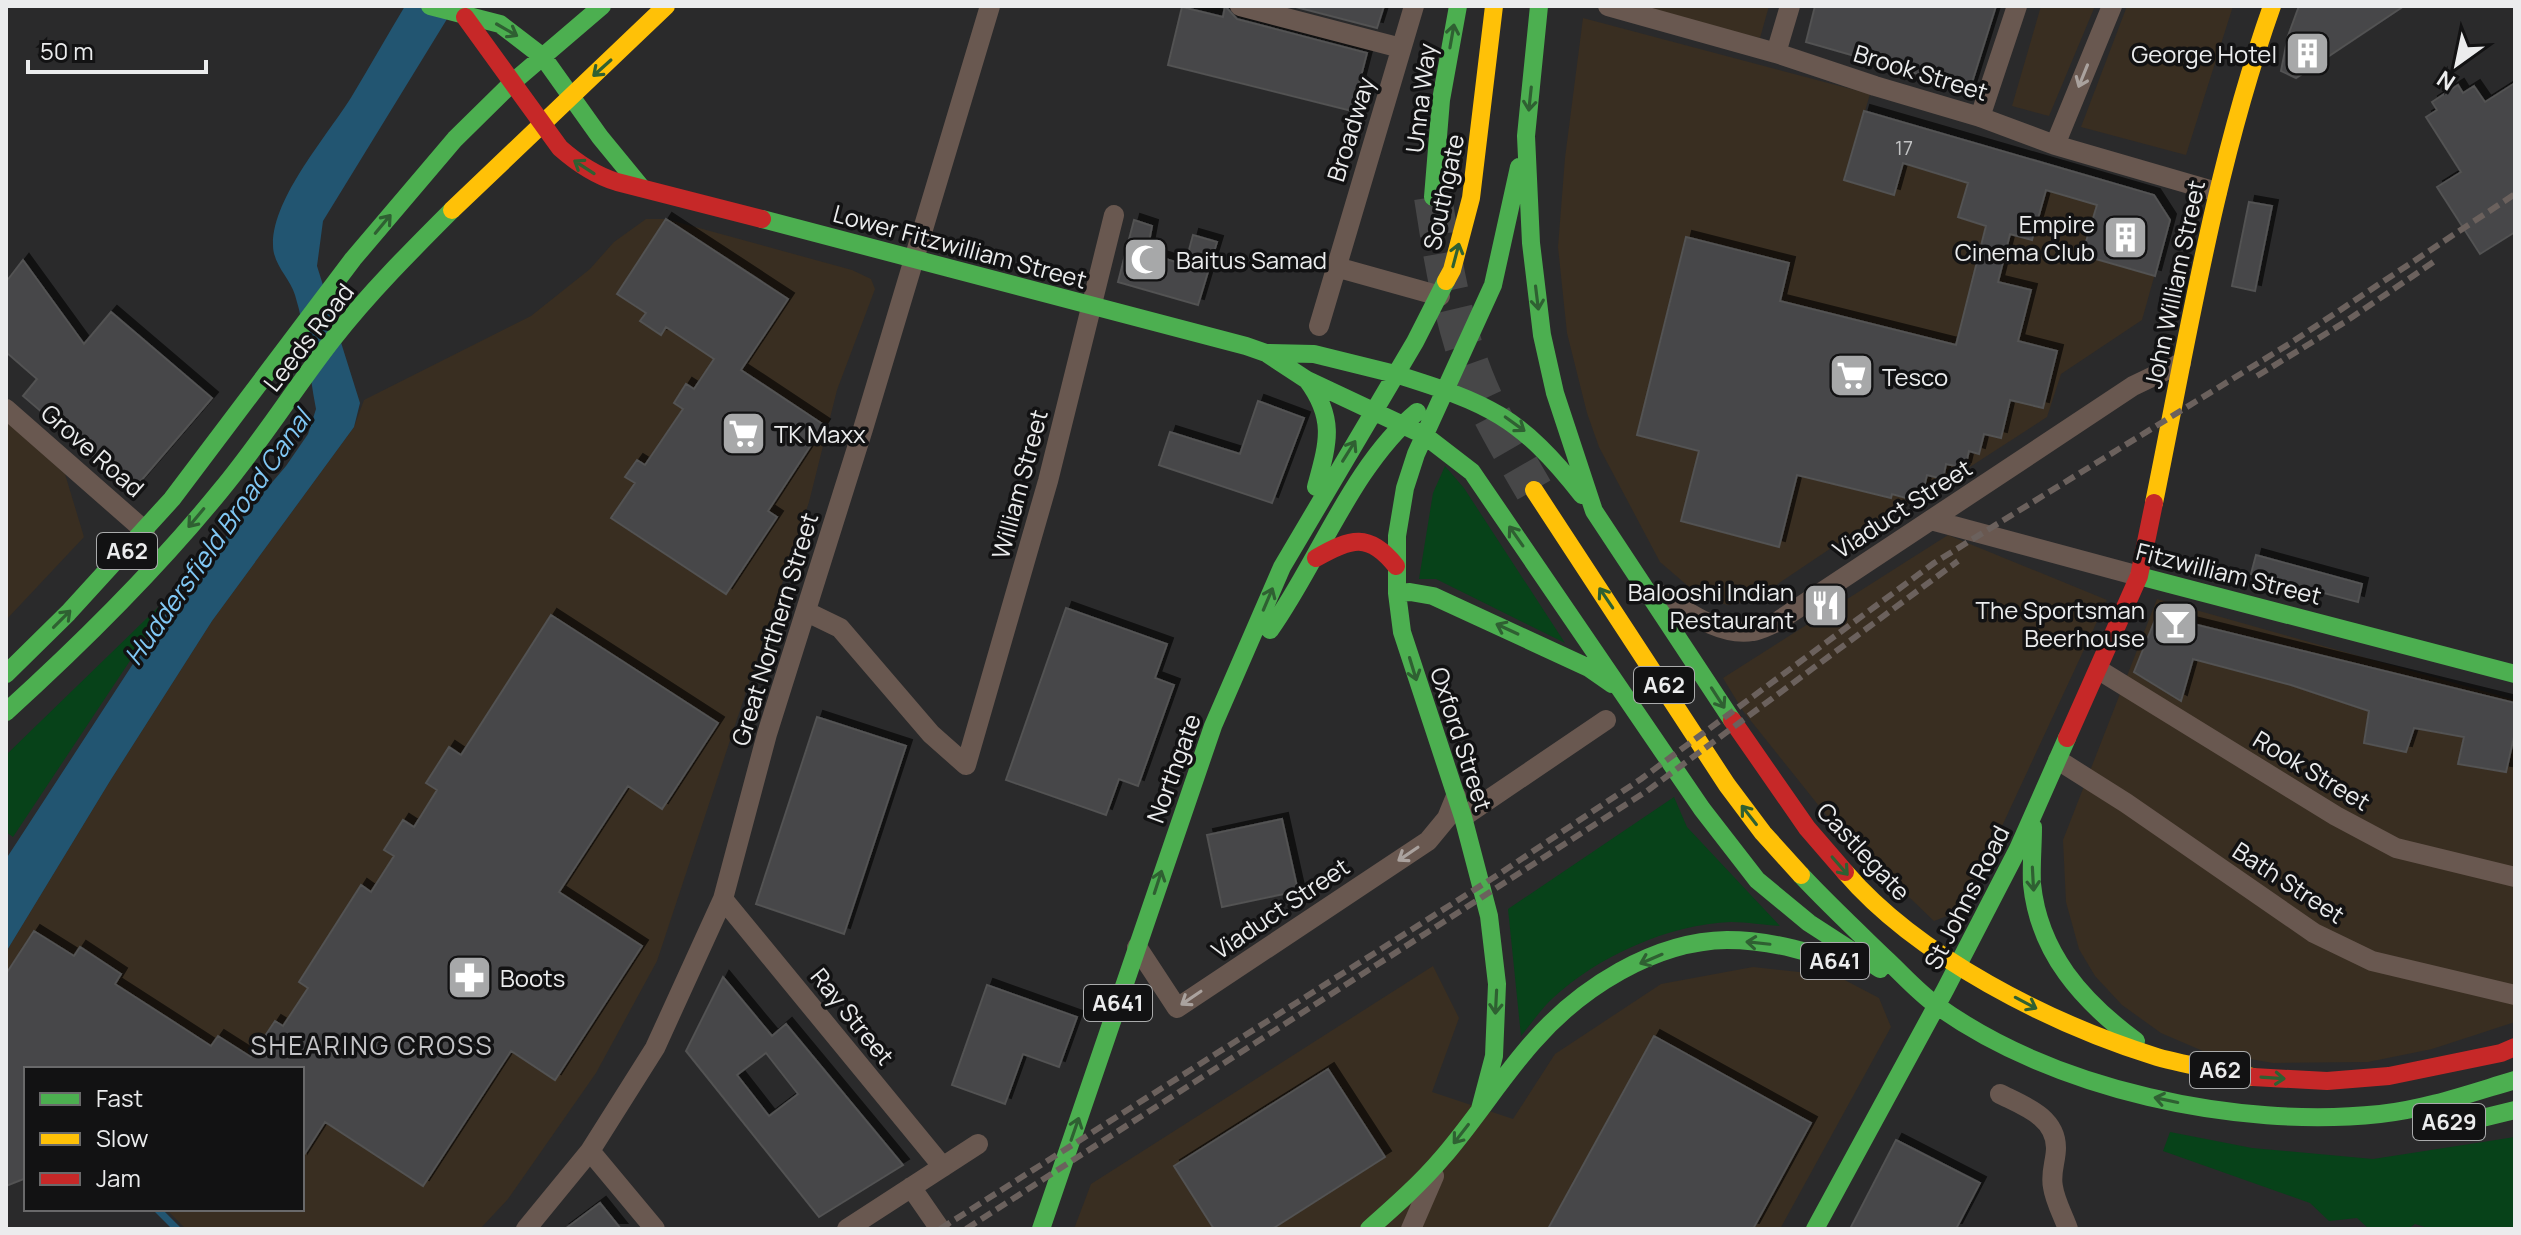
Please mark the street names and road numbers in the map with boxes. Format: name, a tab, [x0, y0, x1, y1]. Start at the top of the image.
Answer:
street label: Brook Street	[1850, 36, 1992, 108]
street label: Unna Way	[1397, 41, 1443, 155]
street label: Broadway	[1318, 72, 1382, 185]
street label: Southgate	[1415, 131, 1471, 253]
street label: John William Street	[2136, 177, 2212, 391]
street label: Lower Fitzwilliam Street	[830, 196, 1090, 296]
street label: Leeds Road	[255, 276, 361, 398]
street label: Grove Road	[34, 396, 152, 504]
street label: William Street	[983, 406, 1055, 562]
street label: Viaduct Street	[1826, 451, 1978, 565]
street label: Great Northern Street	[723, 508, 825, 750]
road number: A62	[97, 533, 157, 569]
street label: Fitzwilliam Street	[2133, 534, 2325, 612]
street label: Oxford Street	[1423, 663, 1501, 815]
road number: A62	[1634, 667, 1694, 703]
street label: Northgate	[1138, 709, 1208, 827]
street label: Rook Street	[2247, 722, 2377, 818]
street label: Castlegate	[1810, 795, 1918, 907]
street label: St Johns Road	[1916, 819, 2016, 975]
street label: Bath Street	[2227, 834, 2351, 930]
street label: Viaduct Street	[1205, 850, 1355, 966]
road number: A641	[1801, 943, 1869, 979]
street label: Ray Street	[804, 961, 902, 1071]
road number: A641	[1084, 985, 1152, 1021]
road number: A62	[2190, 1052, 2250, 1088]
road number: A629	[2413, 1104, 2485, 1140]

